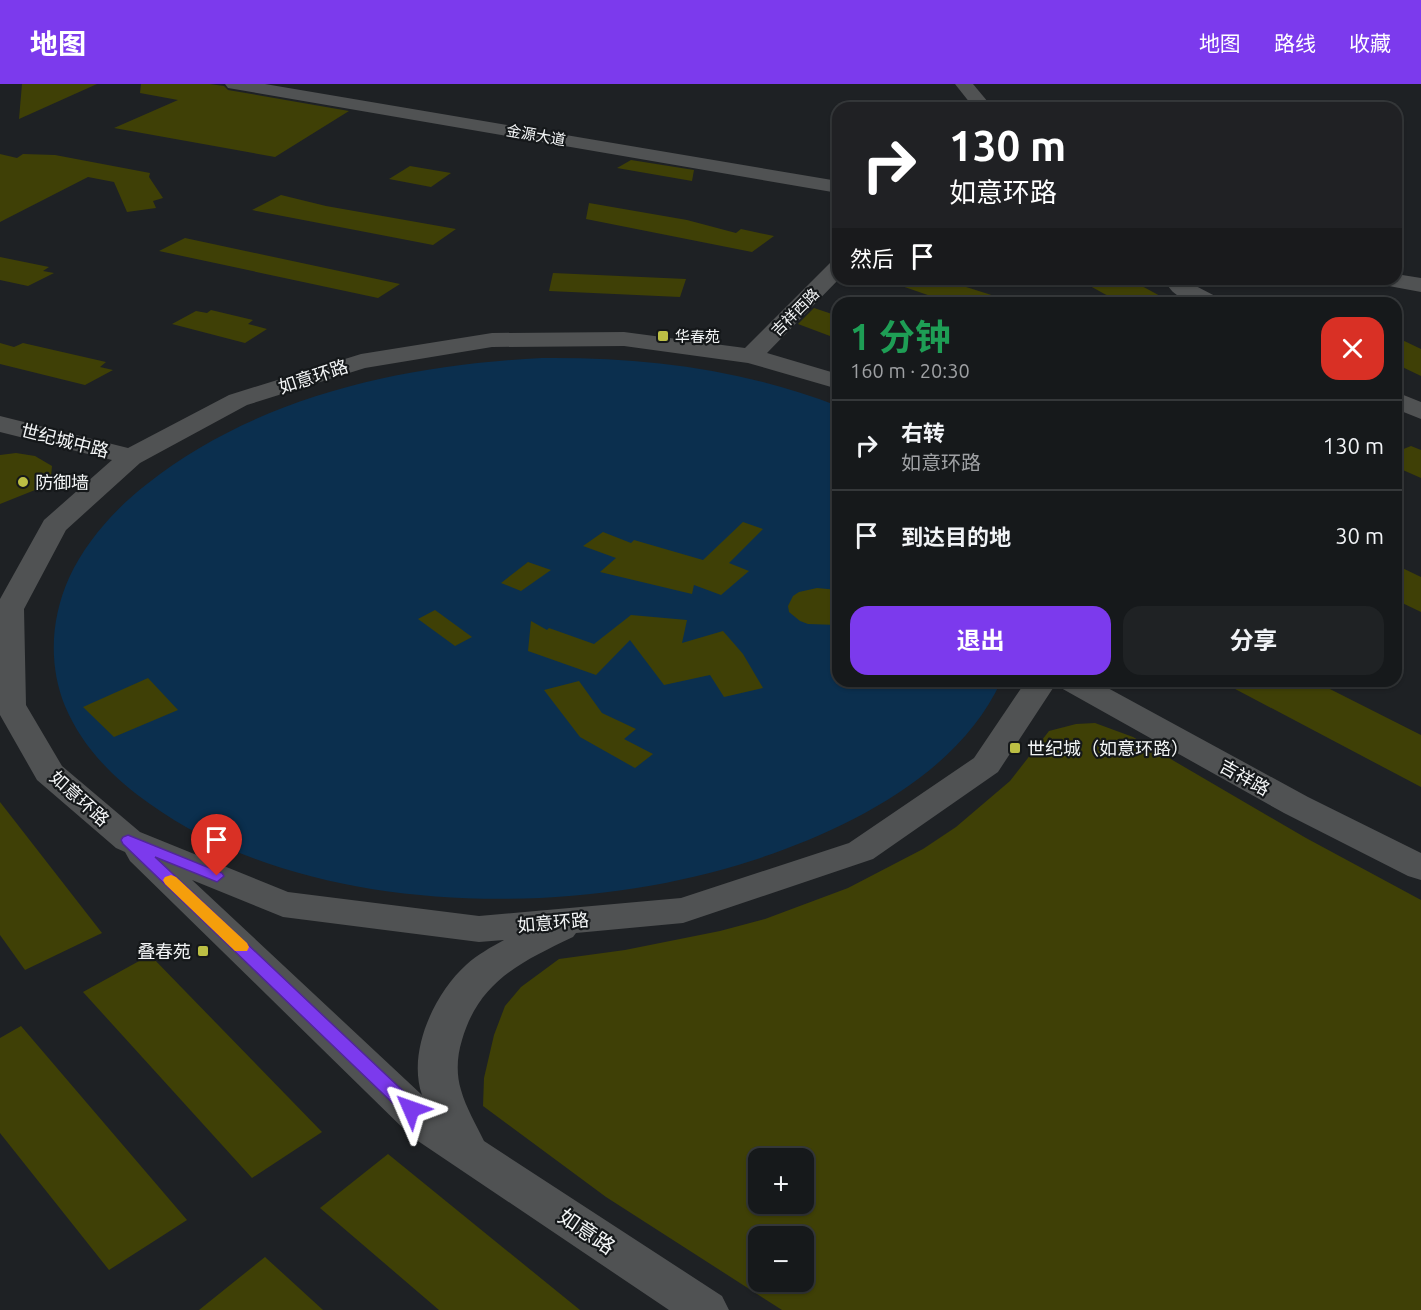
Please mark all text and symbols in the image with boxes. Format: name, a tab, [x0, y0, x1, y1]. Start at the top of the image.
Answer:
text: 地图	[30, 28, 86, 59]
text: 地图	[1199, 31, 1241, 55]
text: 路线	[1274, 31, 1316, 55]
text: 收藏	[1349, 31, 1391, 55]
street label: 金源大道	[505, 121, 567, 149]
text: 130 m	[949, 122, 1066, 169]
icon: right	[850, 126, 928, 204]
text: 如意环路	[949, 177, 1057, 207]
icon: arrive	[906, 240, 939, 273]
text: 然后	[850, 246, 894, 271]
street label: 吉祥西路	[768, 285, 822, 339]
text: 1 分钟	[850, 316, 951, 357]
button: close	[1321, 317, 1384, 380]
place label: 华春苑	[675, 328, 720, 345]
marker: 华春苑	[656, 329, 670, 343]
street label: 如意环路	[276, 355, 350, 397]
text: 160 m · 20:30	[850, 359, 970, 382]
street label: 世纪城中路	[19, 419, 111, 461]
text: 右转	[901, 420, 945, 445]
icon: right	[850, 429, 883, 462]
text: 130 m	[1323, 433, 1384, 458]
text: 如意环路	[901, 451, 981, 474]
place label: 防御墙	[35, 472, 89, 492]
marker: 防御墙	[16, 475, 30, 489]
icon: arrive	[850, 519, 883, 552]
text: 30 m	[1335, 523, 1384, 548]
text: 到达目的地	[901, 524, 1011, 549]
button: 退出	[850, 606, 1111, 675]
button: 分享	[1123, 606, 1384, 675]
place label: 世纪城（如意环路）	[1027, 738, 1189, 758]
marker: 世纪城（如意环路）	[1008, 741, 1022, 755]
street label: 吉祥路	[1217, 755, 1273, 799]
street label: 如意环路	[47, 766, 113, 830]
pin	[191, 814, 242, 876]
icon: arrive	[200, 823, 233, 856]
street label: 如意环路	[516, 909, 590, 935]
place label: 叠春苑	[137, 941, 191, 961]
marker: 叠春苑	[196, 944, 210, 958]
position arrow	[379, 1077, 443, 1141]
map controls	[748, 1148, 814, 1292]
button: +	[748, 1148, 814, 1214]
street label: 如意路	[554, 1203, 620, 1259]
button: −	[748, 1226, 814, 1292]

